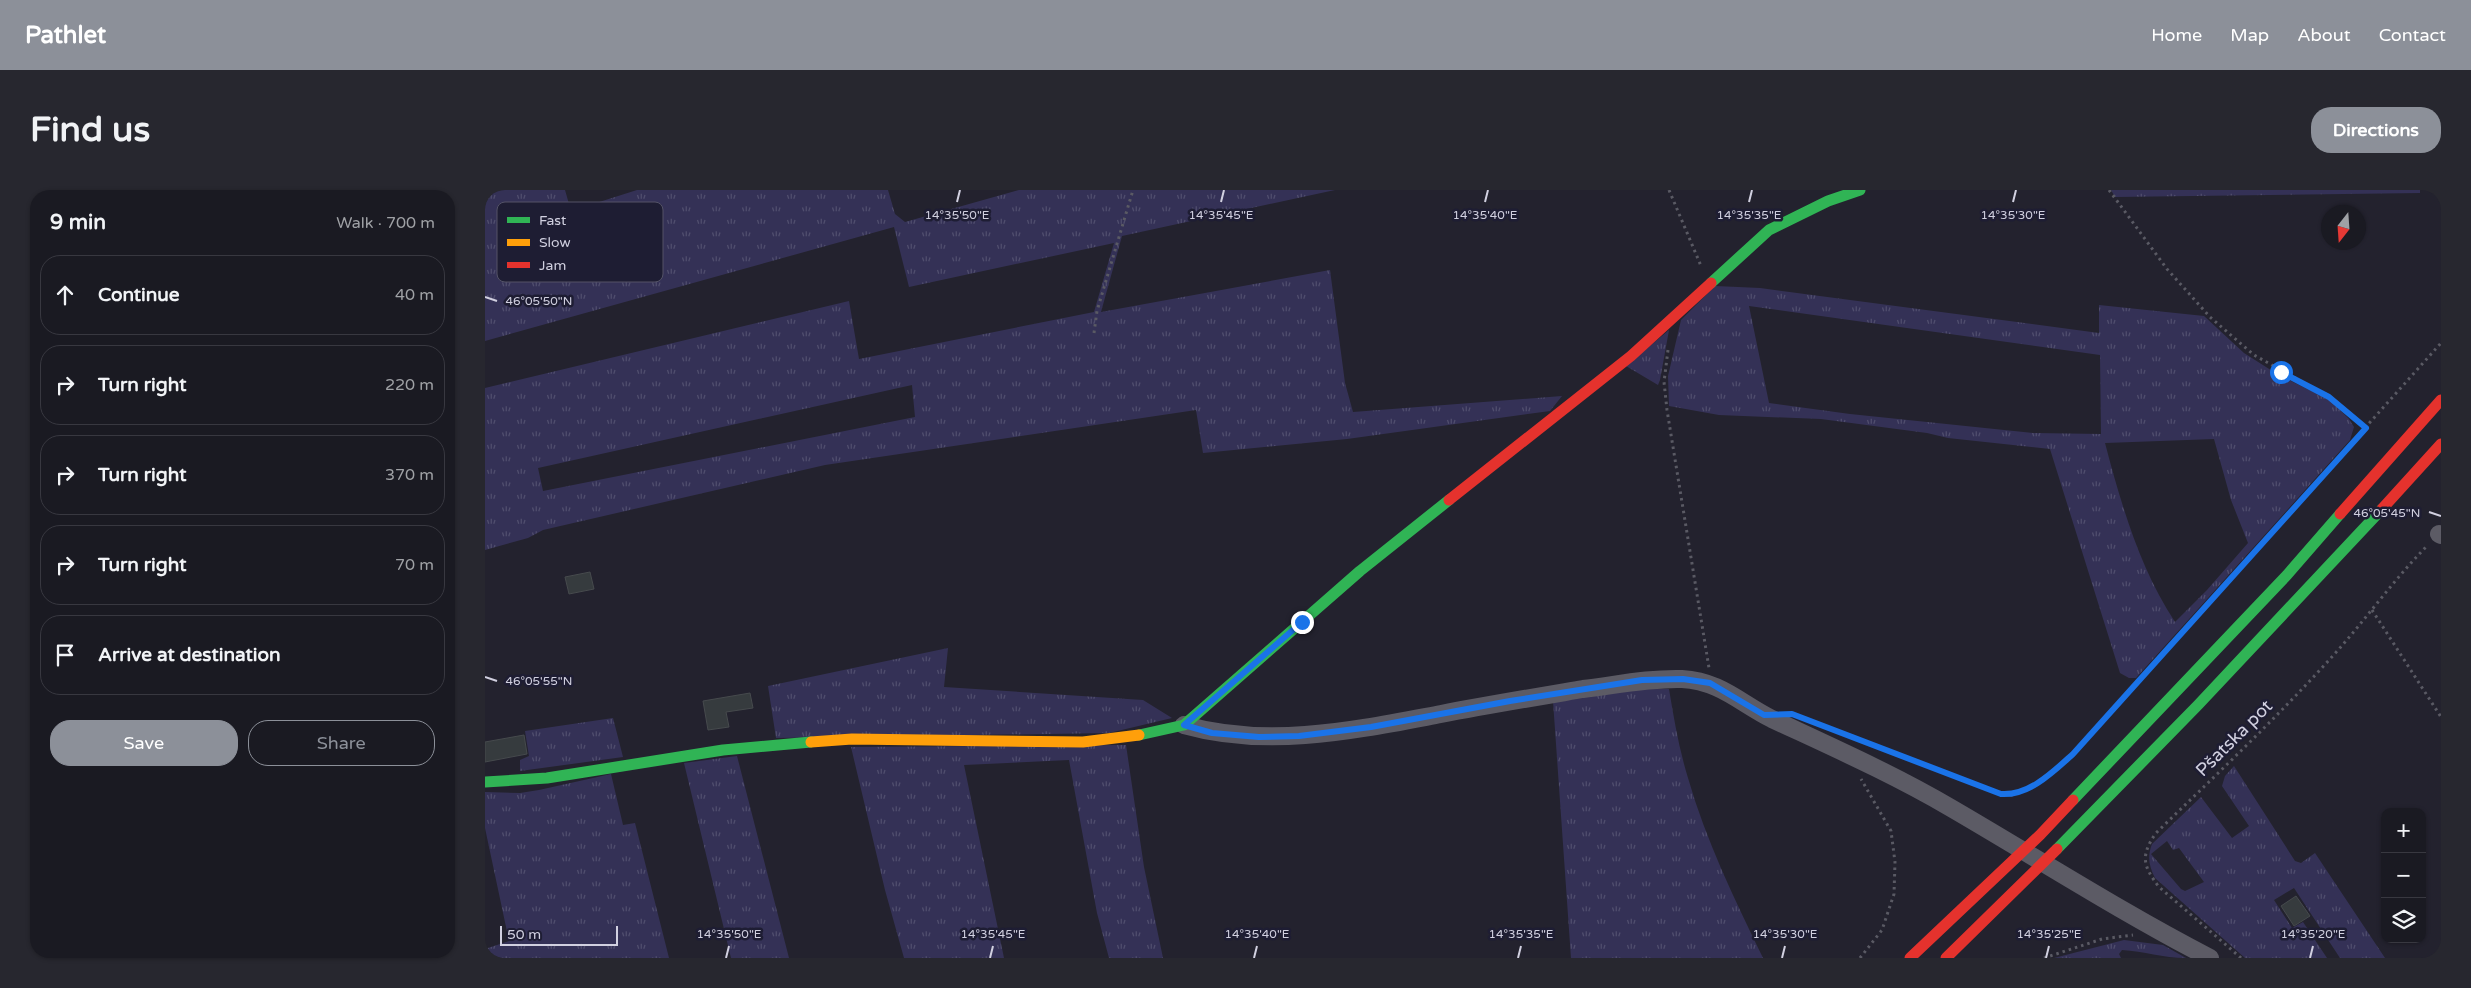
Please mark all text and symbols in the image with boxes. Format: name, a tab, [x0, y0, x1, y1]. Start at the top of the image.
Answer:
text: Pathlet	[25, 21, 106, 50]
text: Home	[2151, 24, 2202, 46]
text: Map	[2230, 24, 2269, 46]
text: About	[2297, 24, 2351, 46]
text: Contact	[2379, 24, 2446, 46]
button: Directions	[2311, 107, 2441, 153]
text: Find us	[30, 109, 150, 151]
legend	[497, 202, 663, 282]
north arrow	[2321, 205, 2366, 250]
text: 14°35'50"E	[924, 208, 990, 222]
text: 14°35'45"E	[1188, 208, 1254, 222]
text: 14°35'40"E	[1452, 208, 1518, 222]
text: 14°35'35"E	[1716, 208, 1782, 222]
text: 14°35'30"E	[1980, 208, 2046, 222]
text: 9 min	[50, 210, 106, 235]
text: Fast	[539, 212, 567, 229]
text: Walk · 700 m	[336, 213, 435, 233]
text: Slow	[539, 234, 571, 251]
text: Jam	[539, 257, 566, 274]
icon: ahead	[51, 281, 79, 309]
text: Continue	[98, 284, 180, 306]
text: 40 m	[395, 285, 434, 305]
text: 46°05'50"N	[506, 294, 572, 308]
route start	[2270, 361, 2293, 384]
icon: right	[51, 371, 79, 399]
text: Turn right	[98, 374, 186, 396]
text: 220 m	[385, 375, 434, 395]
icon: right	[51, 461, 79, 489]
text: Turn right	[98, 464, 186, 486]
text: 370 m	[385, 465, 434, 485]
text: 46°05'45"N	[2354, 506, 2420, 520]
icon: right	[51, 551, 79, 579]
text: Turn right	[98, 554, 186, 576]
text: 70 m	[395, 555, 434, 575]
route end	[1291, 611, 1314, 634]
icon: arrive	[51, 641, 79, 669]
text: Arrive at destination	[98, 644, 281, 666]
text: 46°05'55"N	[506, 674, 572, 688]
street label: Pšatska pot	[2191, 695, 2277, 781]
button: Save	[50, 720, 238, 766]
button: Share	[248, 720, 435, 766]
map controls	[2381, 808, 2426, 943]
button: +	[2381, 808, 2426, 853]
button: −	[2381, 853, 2426, 898]
button: layers	[2381, 898, 2426, 943]
scale bar	[500, 923, 617, 946]
text: 50 m	[507, 926, 541, 943]
text: 14°35'50"E	[696, 927, 762, 941]
text: 14°35'45"E	[960, 927, 1026, 941]
text: 14°35'40"E	[1224, 927, 1290, 941]
text: 14°35'35"E	[1488, 927, 1554, 941]
text: 14°35'30"E	[1752, 927, 1818, 941]
text: 14°35'25"E	[2016, 927, 2082, 941]
text: 14°35'20"E	[2280, 927, 2346, 941]

